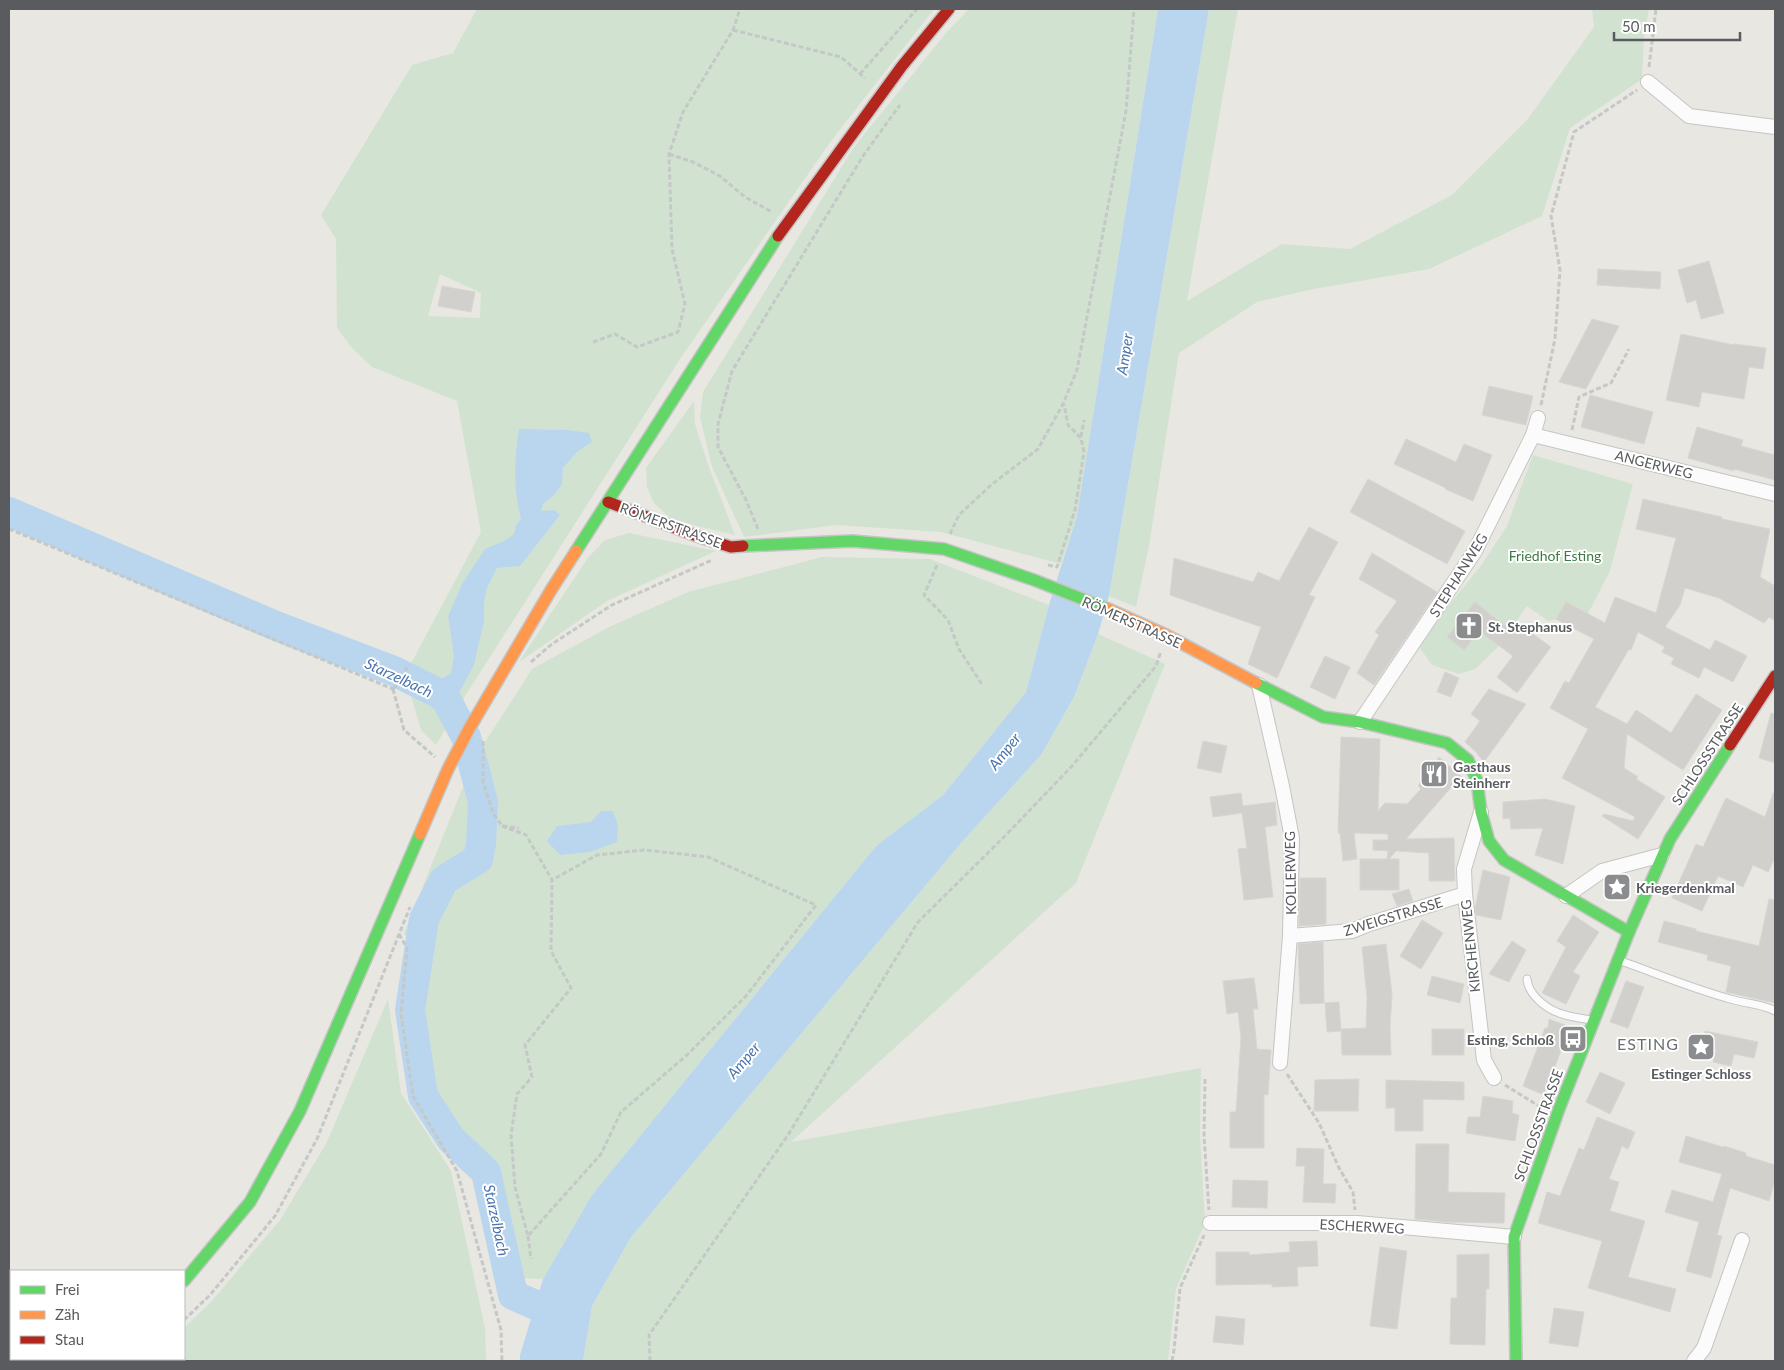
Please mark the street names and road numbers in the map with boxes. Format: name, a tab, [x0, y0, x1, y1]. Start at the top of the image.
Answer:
street label: ANGERWEG	[1613, 446, 1695, 482]
street label: RÖMERSTRASSE	[618, 499, 724, 551]
street label: STEPHANWEG	[1425, 530, 1491, 620]
street label: RÖMERSTRASSE	[1080, 592, 1184, 652]
street label: SCHLOSSSTRASSE	[1668, 700, 1746, 808]
street label: KOLLERWEG	[1281, 831, 1299, 915]
street label: ZWEIGSTRASSE	[1341, 893, 1445, 939]
street label: KIRCHENWEG	[1457, 899, 1483, 993]
street label: SCHLOSSSTRASSE	[1510, 1067, 1566, 1183]
street label: ESCHERWEG	[1319, 1215, 1405, 1237]

